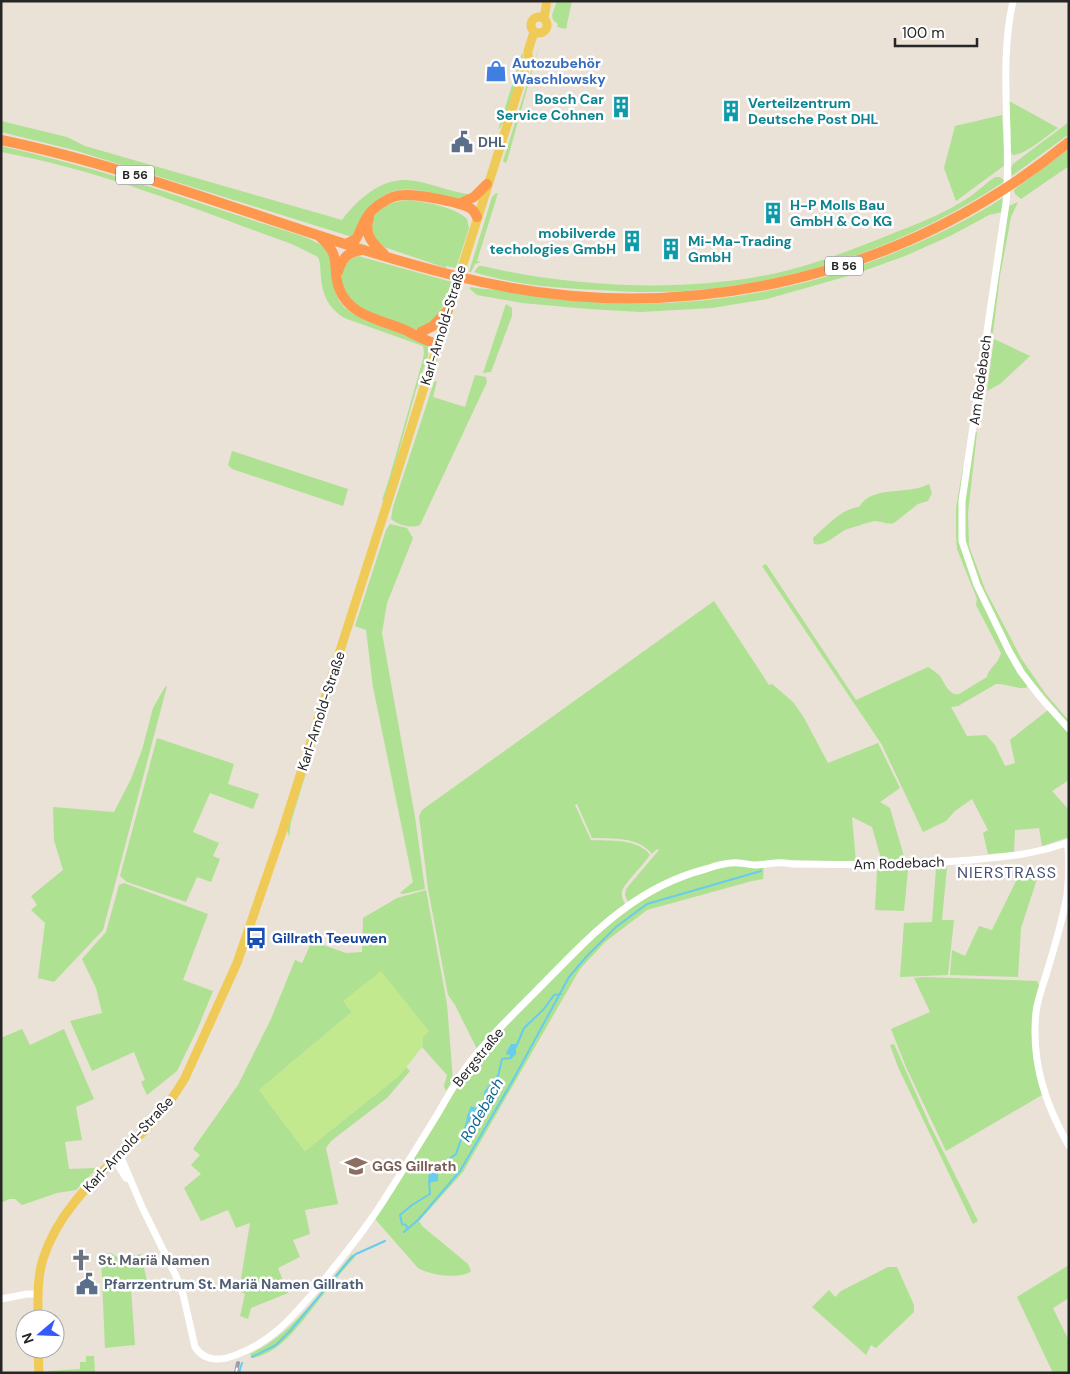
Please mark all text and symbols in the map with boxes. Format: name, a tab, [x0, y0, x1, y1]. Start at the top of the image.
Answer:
scale bar	[895, 15, 978, 47]
text: 100 m	[902, 23, 945, 43]
place label: Autozubehör Waschlowsky	[512, 54, 606, 88]
shop icon: Autozubehör Waschlowsky	[483, 58, 509, 84]
place label: Bosch Car Service Cohnen	[496, 90, 604, 124]
building icon: Bosch Car Service Cohnen	[608, 94, 634, 120]
place label: Verteilzentrum Deutsche Post DHL	[748, 94, 879, 128]
building icon: Verteilzentrum Deutsche Post DHL	[718, 98, 744, 124]
public building icon: DHL	[449, 129, 475, 155]
place label: DHL	[478, 133, 506, 151]
road number: B 56	[116, 166, 154, 184]
place label: H-P Molls Bau GmbH & Co KG	[790, 196, 892, 230]
building icon: H-P Molls Bau GmbH & Co KG	[760, 200, 786, 226]
place label: mobilverde techologies GmbH	[490, 224, 616, 258]
building icon: mobilverde techologies GmbH	[619, 228, 645, 254]
place label: Mi-Ma-Trading GmbH	[688, 232, 792, 266]
building icon: Mi-Ma-Trading GmbH	[658, 236, 684, 262]
road number: B 56	[825, 256, 863, 276]
street label: Karl-Arnold-Straße	[416, 263, 470, 387]
street label: Am Rodebach	[965, 334, 995, 426]
street label: Karl-Arnold-Straße	[293, 649, 349, 773]
street label: Am Rodebach	[853, 852, 945, 874]
district label: NIERSTRASS	[957, 862, 1057, 883]
bus stop icon: Gillrath Teeuwen	[243, 925, 269, 951]
place label: Gillrath Teeuwen	[272, 929, 387, 947]
street label: Bergstraße	[449, 1024, 507, 1090]
water label: Rodebach	[456, 1074, 508, 1145]
street label: Karl-Arnold-Straße	[79, 1092, 177, 1196]
school or university icon: GGS Gillrath	[343, 1153, 369, 1179]
place label: GGS Gillrath	[372, 1157, 456, 1175]
church icon: St. Mariä Namen	[68, 1247, 94, 1273]
place label: St. Mariä Namen	[98, 1251, 210, 1269]
public building icon: Pfarrzentrum St. Mariä Namen Gillrath	[74, 1271, 100, 1297]
place label: Pfarrzentrum St. Mariä Namen Gillrath	[104, 1275, 364, 1293]
north arrow	[15, 1309, 65, 1359]
text: N	[18, 1330, 38, 1346]

